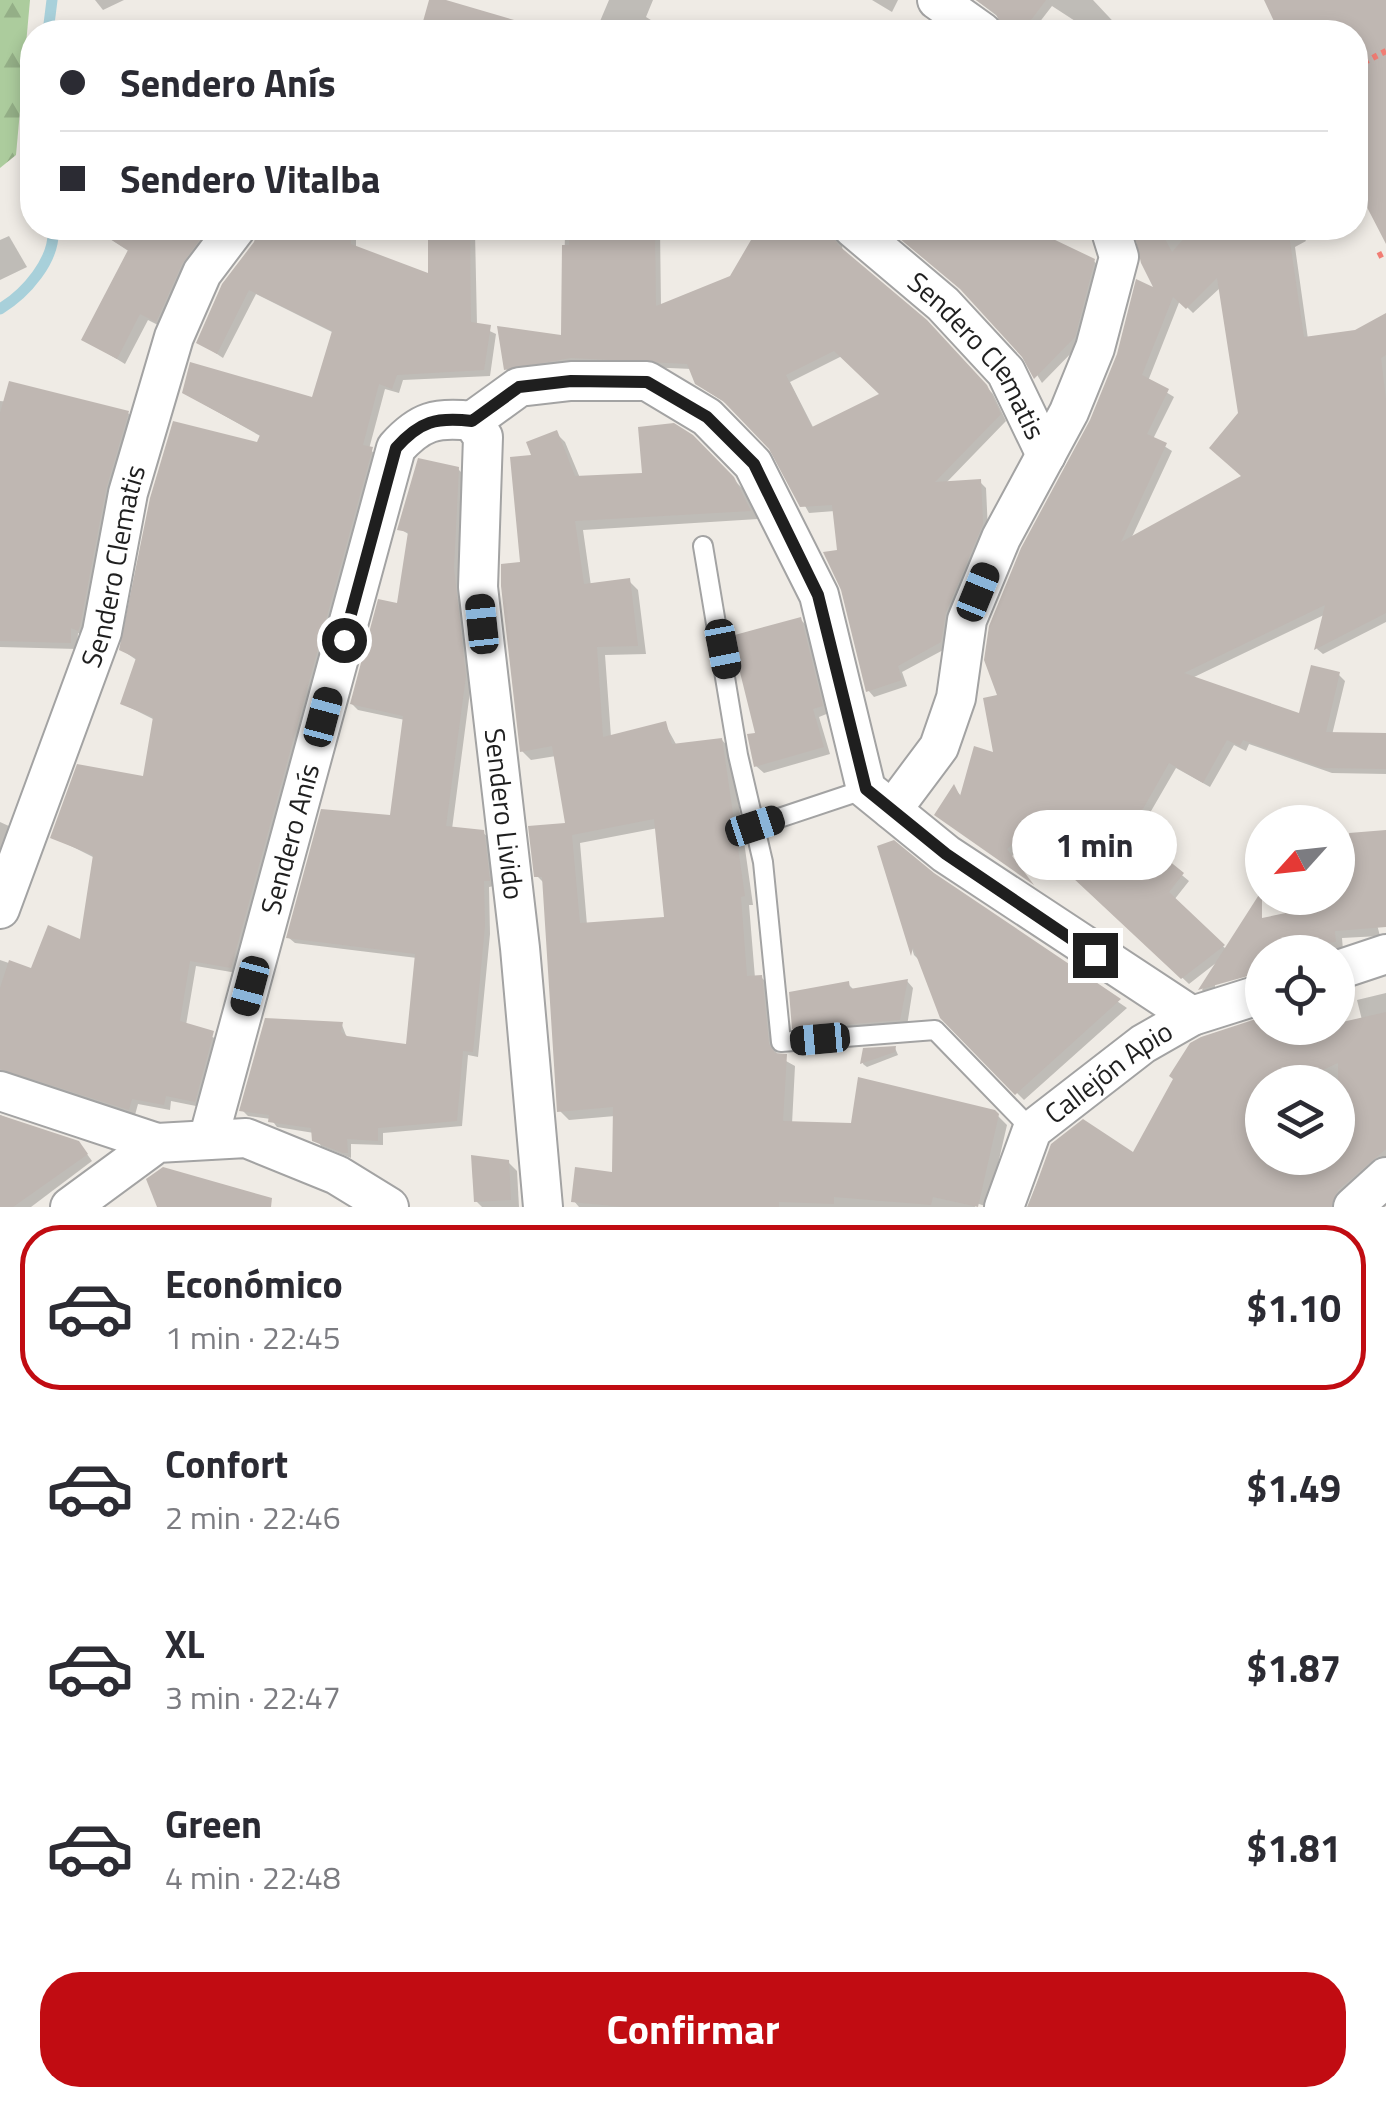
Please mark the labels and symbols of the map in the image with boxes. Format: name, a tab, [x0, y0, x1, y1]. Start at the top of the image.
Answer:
street label: Sendero Clematis	[898, 261, 1057, 446]
street label: Sendero Clematis	[69, 460, 156, 673]
car	[953, 559, 1003, 625]
car	[464, 593, 500, 655]
car	[703, 617, 743, 681]
route start	[322, 618, 367, 663]
car	[301, 684, 345, 750]
street label: Sendero Livido	[474, 726, 536, 902]
street label: Sendero Anís	[248, 759, 330, 919]
car	[722, 802, 788, 850]
north arrow	[1245, 805, 1355, 915]
callout: 1 min	[1012, 810, 1178, 880]
route end	[1073, 933, 1118, 978]
car	[228, 953, 272, 1019]
street label: Callejón Apio	[1035, 1009, 1180, 1134]
car	[789, 1021, 851, 1057]

